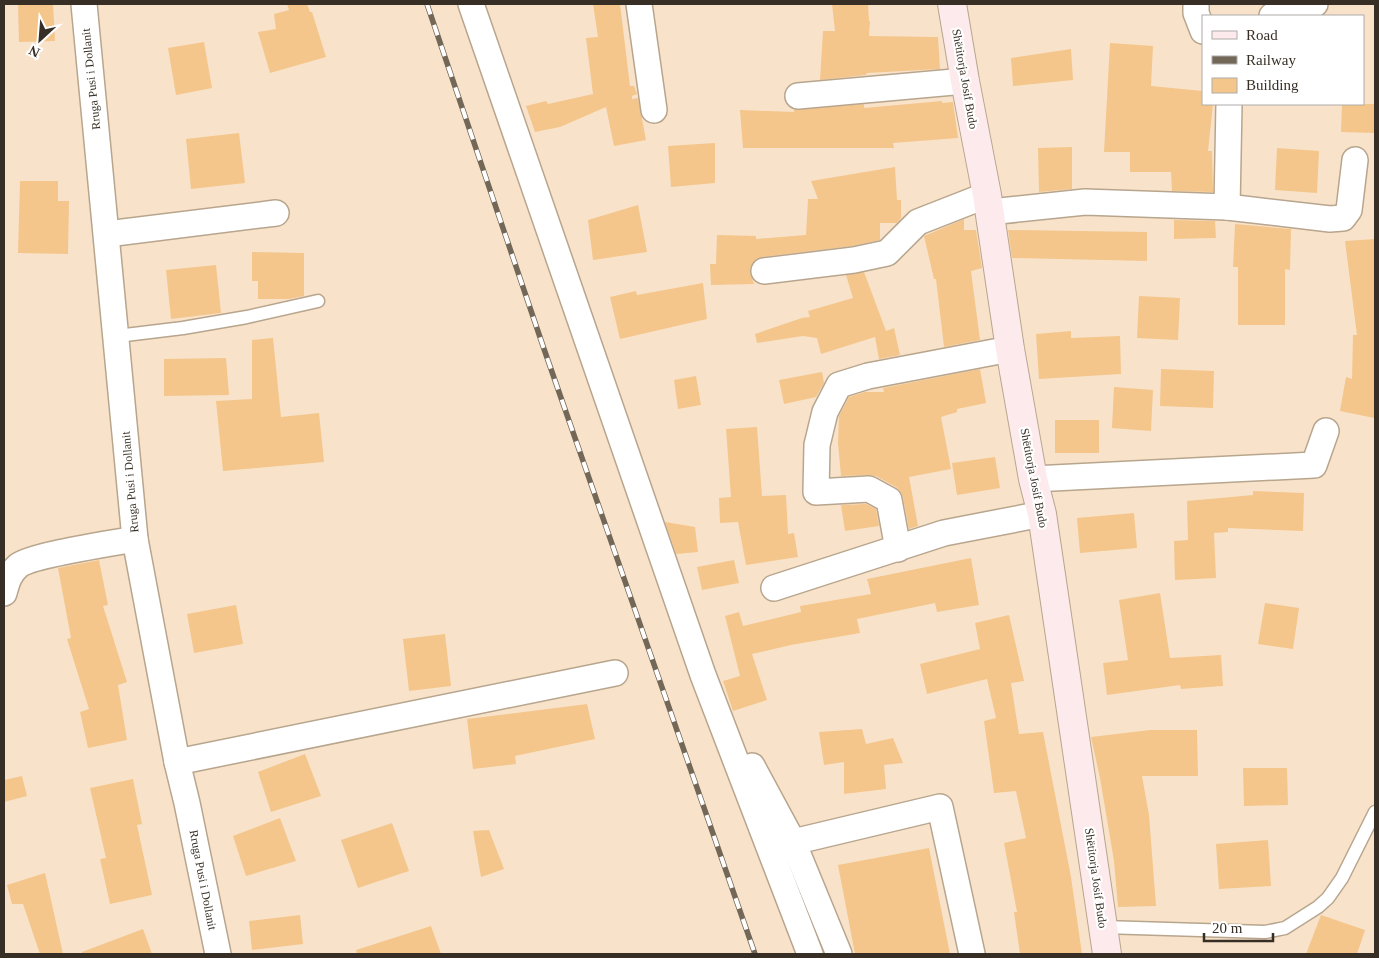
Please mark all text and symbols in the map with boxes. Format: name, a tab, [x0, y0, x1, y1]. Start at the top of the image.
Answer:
north arrow	[15, 15, 65, 65]
legend	[1202, 15, 1364, 105]
street label: Rruga Pusi i Dollanit	[79, 27, 103, 130]
text: Road	[1246, 27, 1278, 43]
street label: Shëtitorja Josif Budo	[949, 28, 981, 130]
text: N	[27, 42, 42, 60]
text: Railway	[1246, 52, 1296, 68]
text: Building	[1246, 77, 1299, 93]
street label: Shëtitorja Josif Budo	[1017, 427, 1051, 529]
street label: Rruga Pusi i Dollanit	[119, 430, 141, 533]
street label: Shëtitorja Josif Budo	[1082, 827, 1110, 929]
street label: Rruga Pusi i Dollanit	[186, 829, 220, 932]
scale bar	[1204, 910, 1273, 942]
text: 20 m	[1212, 920, 1243, 936]

